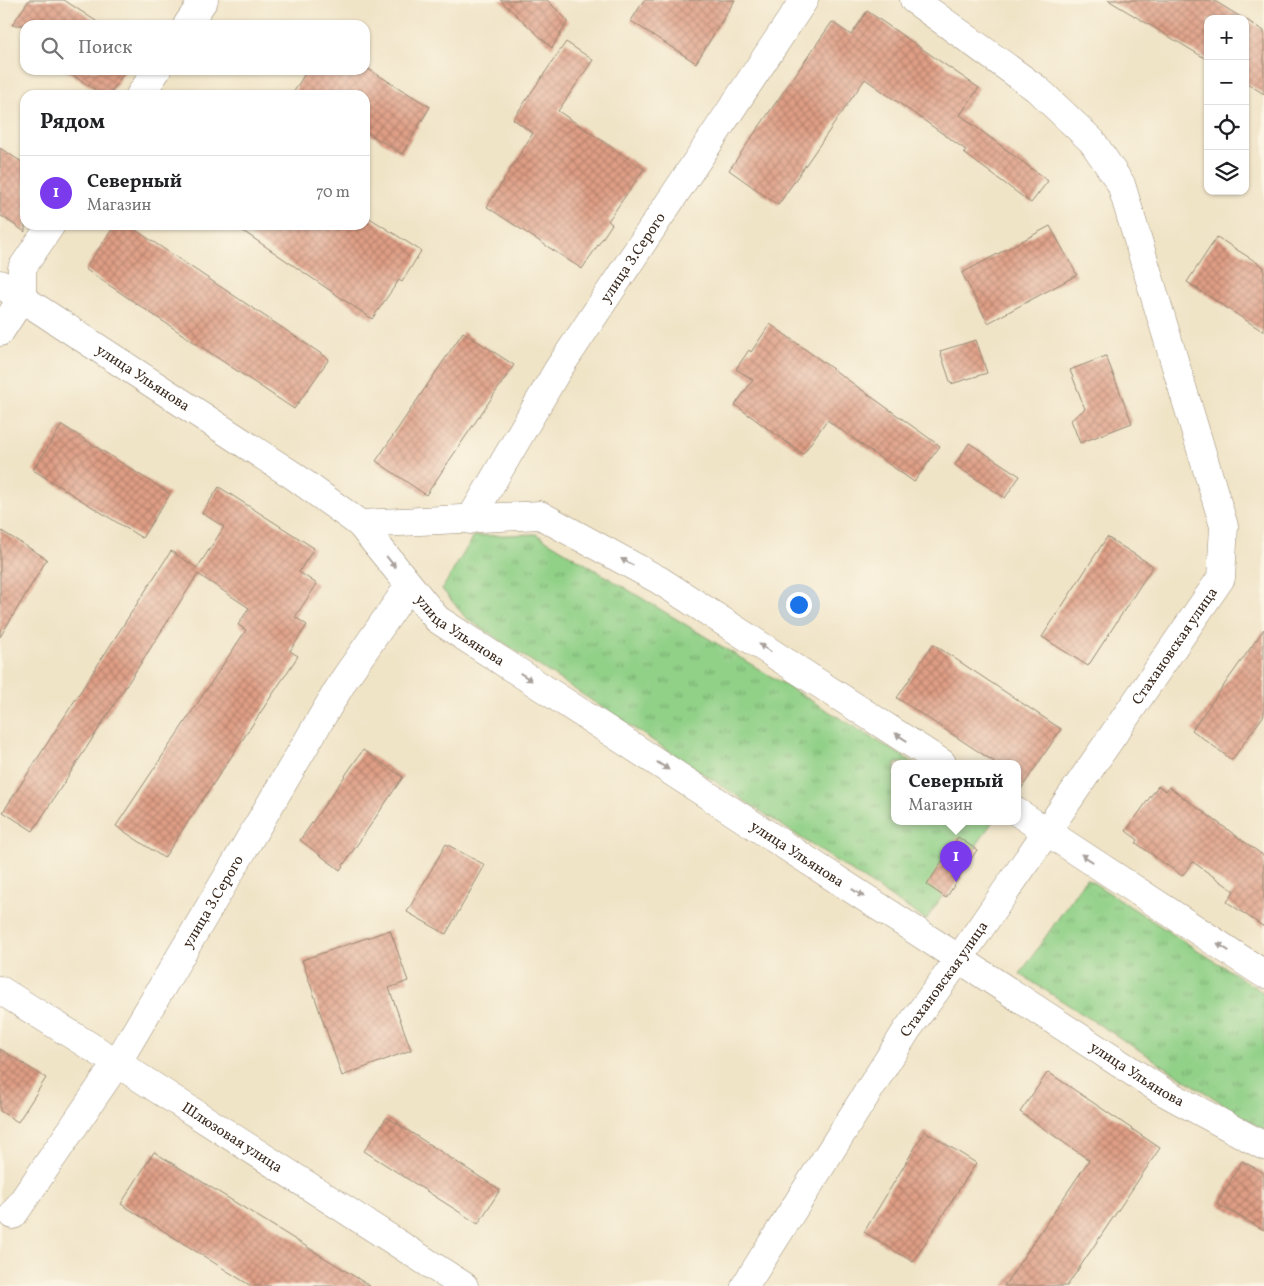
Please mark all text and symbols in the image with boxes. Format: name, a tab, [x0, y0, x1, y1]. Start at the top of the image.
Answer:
map controls	[1204, 15, 1249, 195]
button: +	[1204, 15, 1249, 60]
search box	[20, 20, 370, 75]
icon: search	[38, 34, 66, 62]
text: Поиск	[78, 35, 132, 61]
button: −	[1204, 60, 1249, 105]
button: locate	[1204, 105, 1249, 150]
text: Рядом	[40, 108, 105, 137]
button: layers	[1204, 150, 1249, 195]
text: Северный	[87, 169, 182, 195]
text: 1	[53, 182, 59, 204]
text: 70 m	[316, 182, 350, 204]
text: Магазин	[87, 195, 151, 217]
street label: улица З.Серого	[596, 209, 672, 308]
street label: улица Ульянова	[91, 340, 193, 417]
one-way arrow	[385, 556, 396, 569]
one-way arrow	[620, 558, 634, 567]
street label: Стахановская улица	[1128, 584, 1223, 710]
street label: улица Ульянова	[409, 591, 508, 672]
your location	[786, 592, 812, 618]
one-way arrow	[758, 644, 771, 653]
one-way arrow	[520, 673, 533, 682]
one-way arrow	[894, 732, 908, 741]
popup	[891, 760, 1021, 825]
one-way arrow	[656, 761, 669, 771]
text: Северный	[909, 769, 1003, 795]
text: Магазин	[909, 795, 973, 817]
street label: улица Ульянова	[745, 817, 848, 893]
pin: 1	[940, 841, 972, 882]
street label: улица З.Серого	[178, 852, 250, 952]
one-way arrow	[1081, 853, 1094, 863]
one-way arrow	[851, 888, 864, 898]
street label: Стахановская улица	[896, 917, 994, 1042]
one-way arrow	[1217, 942, 1230, 952]
street label: улица Ульянова	[1085, 1037, 1187, 1113]
street label: Шлюзовая улица	[177, 1098, 286, 1179]

